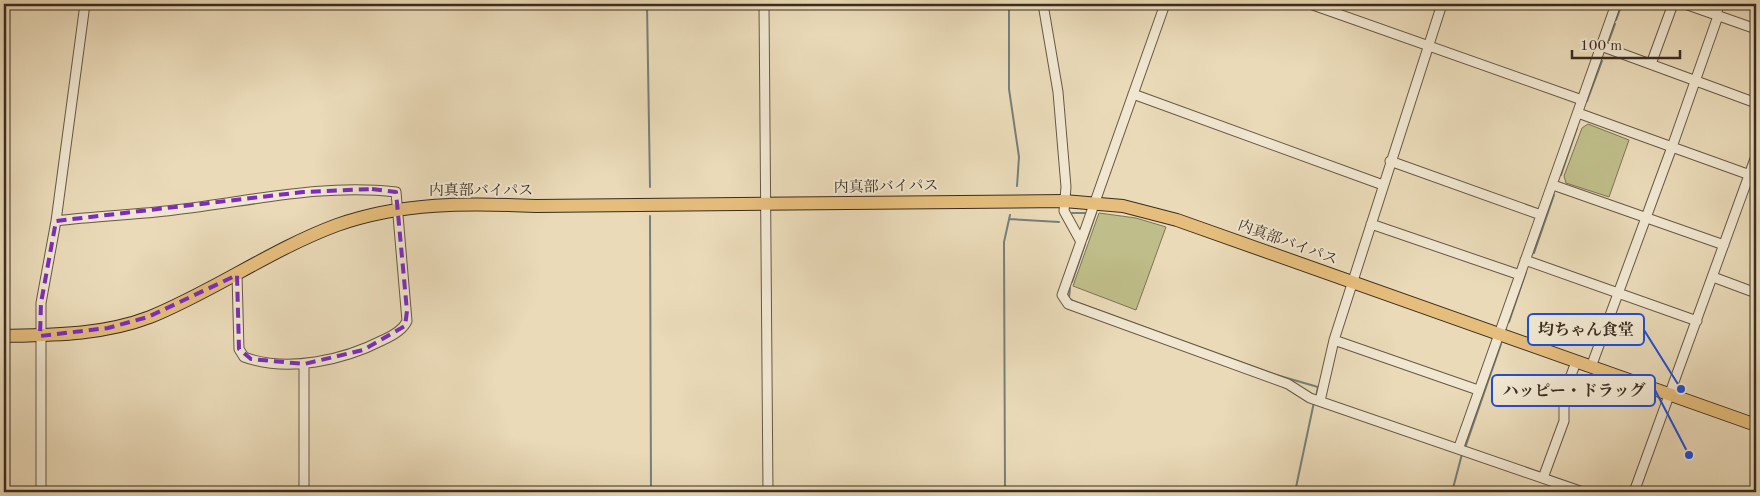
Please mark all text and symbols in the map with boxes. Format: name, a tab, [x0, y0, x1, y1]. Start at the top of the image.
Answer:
scale bar	[1572, 28, 1680, 60]
text: 100 m	[1580, 39, 1622, 54]
street label: 内真部バイパス	[834, 177, 939, 196]
street label: 内真部バイパス	[429, 182, 533, 199]
street label: 内真部バイパス	[1236, 217, 1340, 268]
callout: 均ちゃん食堂	[1528, 314, 1644, 345]
text: 均ちゃん食堂	[1538, 321, 1634, 339]
callout: ハッピー・ドラッグ	[1492, 375, 1655, 406]
text: ハッピー・ドラッグ	[1502, 382, 1646, 400]

